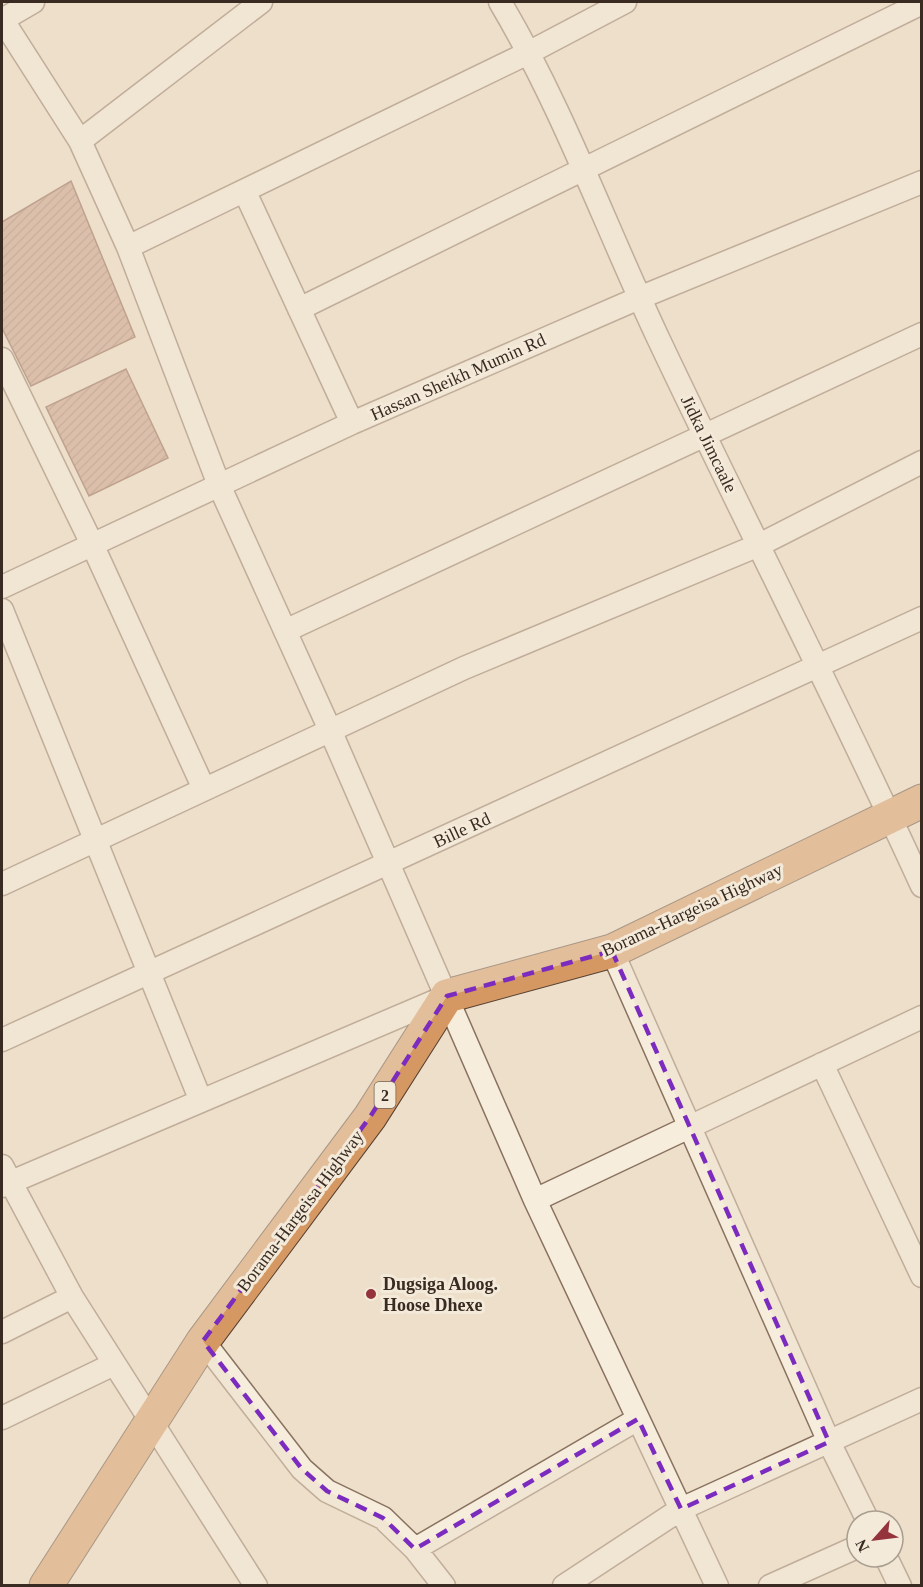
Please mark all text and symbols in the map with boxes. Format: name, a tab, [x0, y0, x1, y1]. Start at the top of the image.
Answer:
street label: Hassan Sheikh Mumin Rd	[367, 329, 549, 425]
street label: Jidka Jimcaale	[677, 392, 741, 496]
street label: Bille Rd	[430, 808, 494, 852]
street label: Borama-Hargeisa Highway	[598, 859, 786, 961]
road number: 2	[374, 1082, 396, 1108]
street label: Borama-Hargeisa Highway	[233, 1126, 367, 1296]
place label: Dugsiga Aloog. Hoose Dhexe	[383, 1274, 498, 1315]
marker: Dugsiga Aloog. Hoose Dhexe	[364, 1287, 378, 1301]
north arrow	[845, 1509, 905, 1569]
text: N	[852, 1536, 872, 1555]

